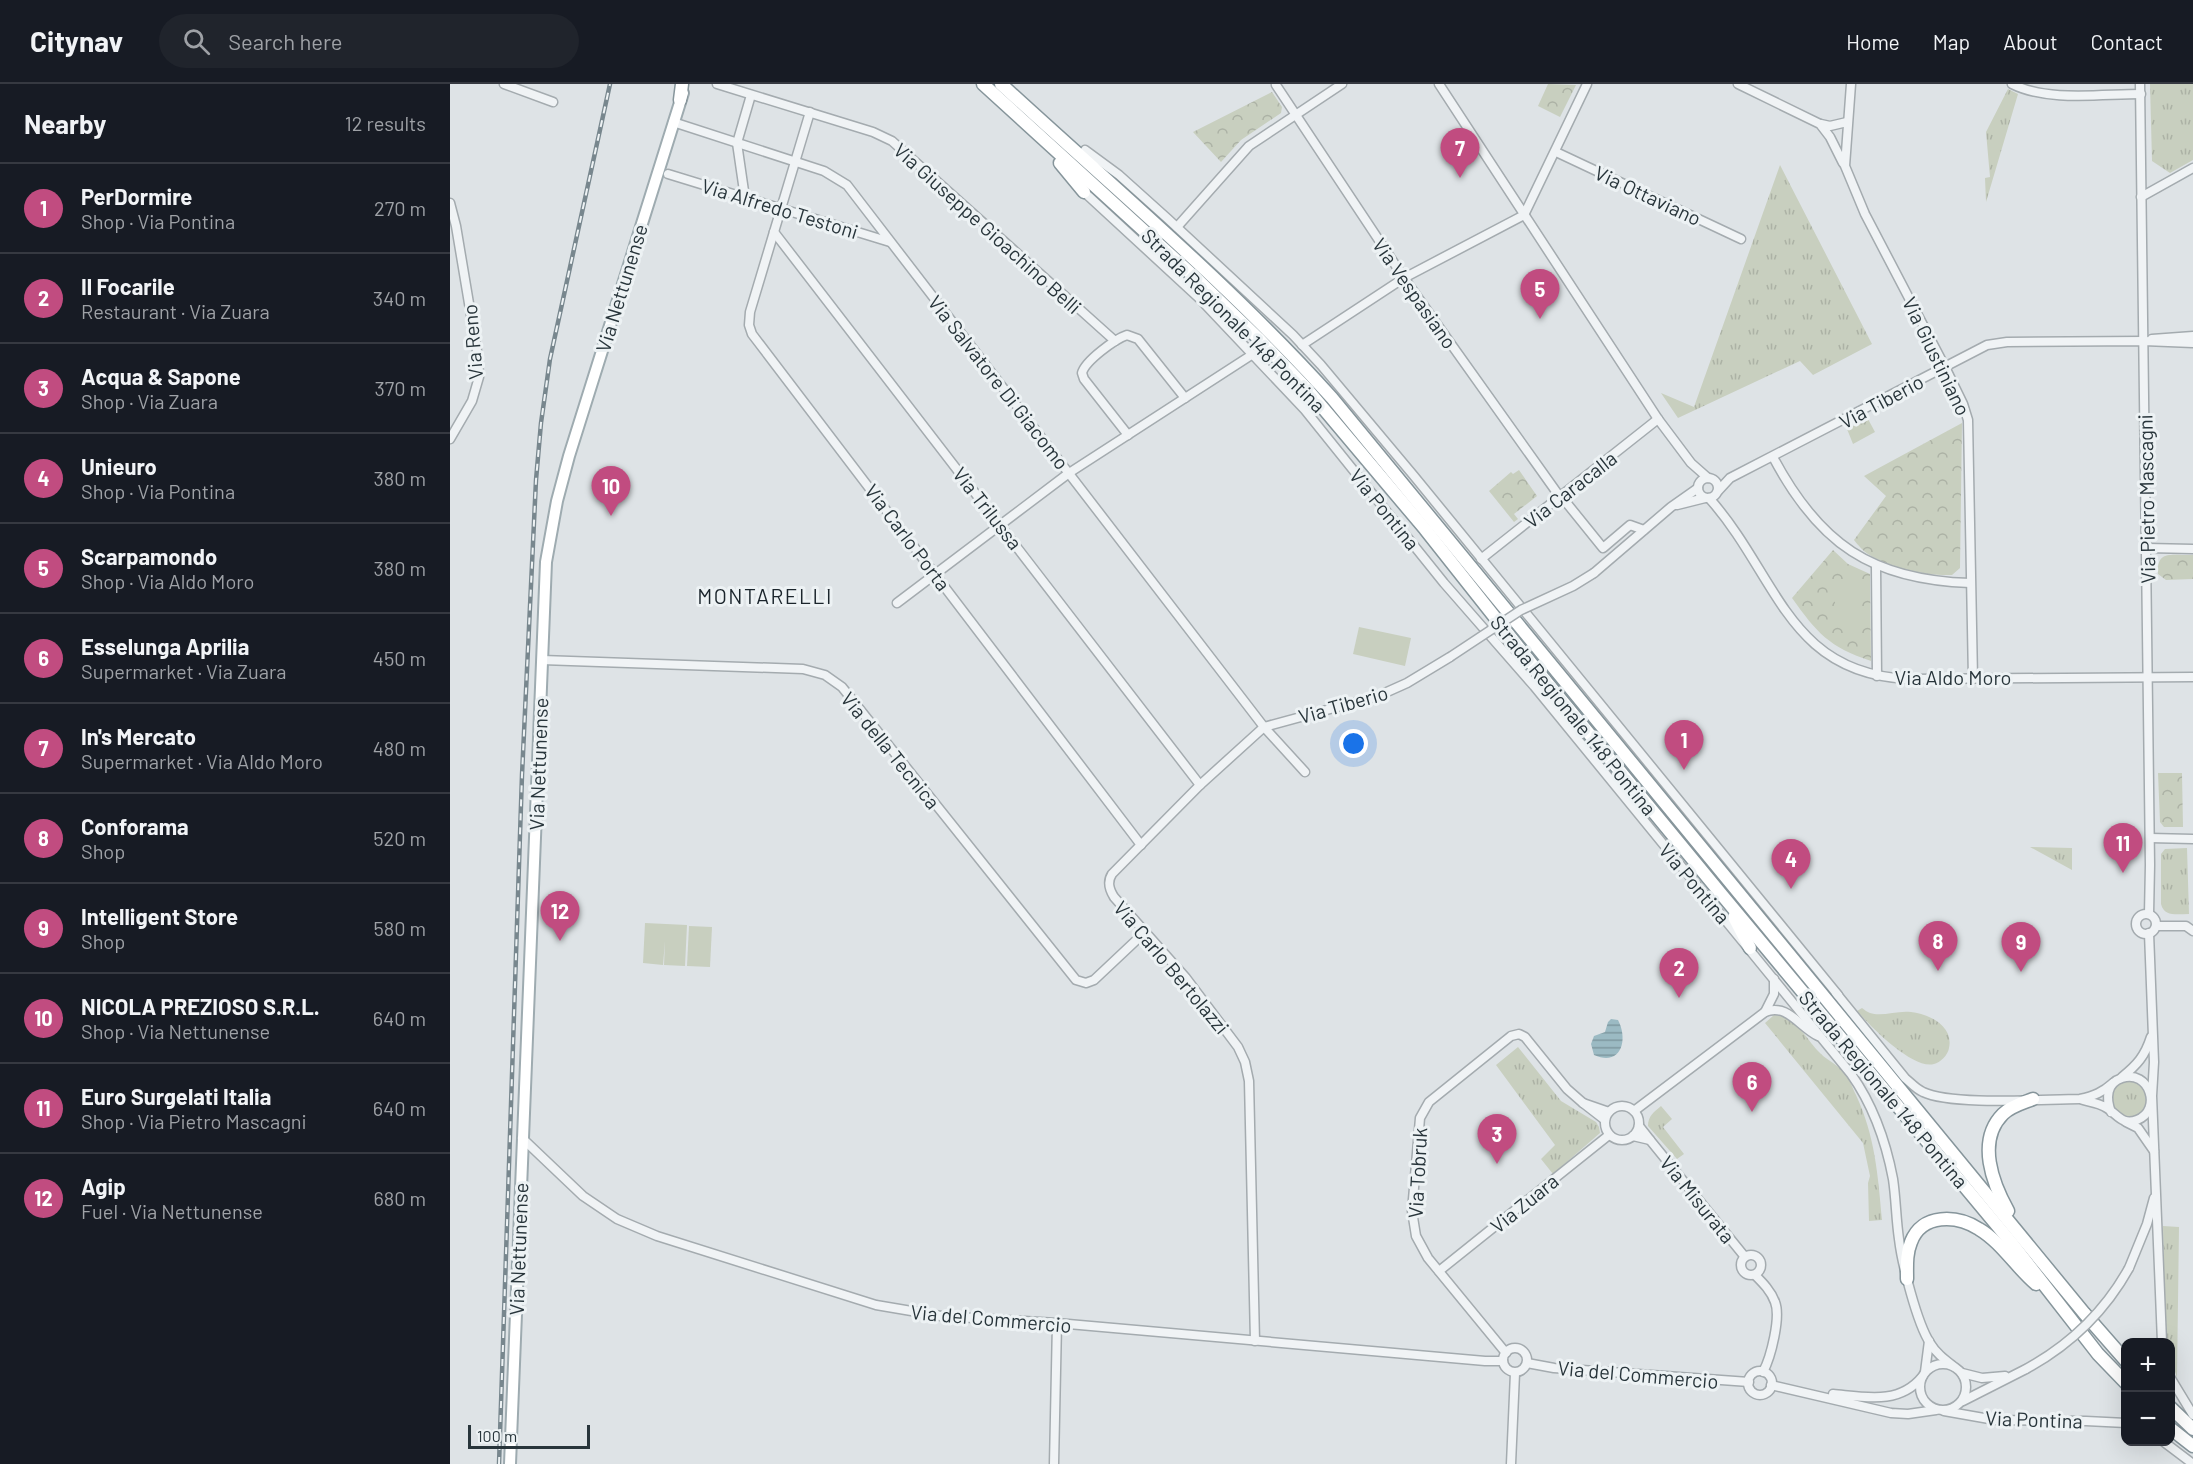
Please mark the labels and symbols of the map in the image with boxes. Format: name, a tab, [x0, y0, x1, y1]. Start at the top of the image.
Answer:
pin: 7	[1440, 128, 1480, 178]
street label: Via Giuseppe Gioachino Belli	[889, 137, 1087, 319]
street label: Via Ottaviano	[1591, 160, 1705, 230]
street label: Via Alfredo Testoni	[699, 173, 861, 243]
street label: Via Nettunense	[590, 221, 652, 355]
street label: Strada Regionale 148 Pontina	[1137, 223, 1331, 417]
street label: Via Vespasiano	[1368, 233, 1462, 353]
pin: 5	[1520, 270, 1560, 319]
street label: Via Salvatore Di Giacomo	[924, 290, 1074, 474]
street label: Via Giustiniano	[1898, 293, 1976, 419]
street label: Via Reno	[457, 303, 487, 381]
street label: Via Tiberio	[1835, 369, 1927, 433]
street label: Via Pietro Mascagni	[2133, 414, 2159, 584]
street label: Via Caracalla	[1519, 445, 1621, 533]
street label: Via Trilussa	[948, 462, 1028, 554]
street label: Via Pontina	[1345, 464, 1425, 554]
pin: 10	[592, 466, 630, 516]
street label: Via Carlo Porta	[860, 479, 956, 595]
district label: MONTARELLI	[697, 583, 833, 608]
street label: Strada Regionale 148 Pontina	[1486, 610, 1662, 820]
street label: Via Aldo Moro	[1895, 665, 2011, 689]
street label: Via Tiberio	[1295, 680, 1391, 728]
street label: Via della Tecnica	[836, 687, 946, 813]
street label: Via Nettunense	[524, 697, 552, 831]
pin: 1	[1664, 720, 1704, 770]
your location	[1339, 729, 1368, 758]
pin: 11	[2104, 824, 2142, 873]
street label: Via Pontina	[1654, 838, 1736, 928]
pin: 4	[1772, 840, 1810, 889]
pin: 12	[540, 892, 580, 941]
street label: Via Carlo Bertolazzi	[1109, 896, 1235, 1038]
pin: 8	[1918, 922, 1958, 971]
pin: 9	[2002, 922, 2040, 972]
pin: 2	[1660, 948, 1698, 998]
street label: Strada Regionale 148 Pontina	[1794, 985, 1974, 1193]
pin: 6	[1732, 1062, 1772, 1112]
pin: 3	[1478, 1114, 1516, 1164]
street label: Via Tobruk	[1403, 1127, 1431, 1219]
street label: Via Misurata	[1655, 1150, 1741, 1248]
street label: Via Zuara	[1485, 1168, 1563, 1238]
street label: Via Nettunense	[504, 1182, 532, 1316]
street label: Via del Commercio	[910, 1299, 1072, 1337]
street label: Via del Commercio	[1557, 1355, 1719, 1393]
street label: Via Pontina	[1985, 1405, 2083, 1433]
scale bar	[468, 1422, 590, 1450]

